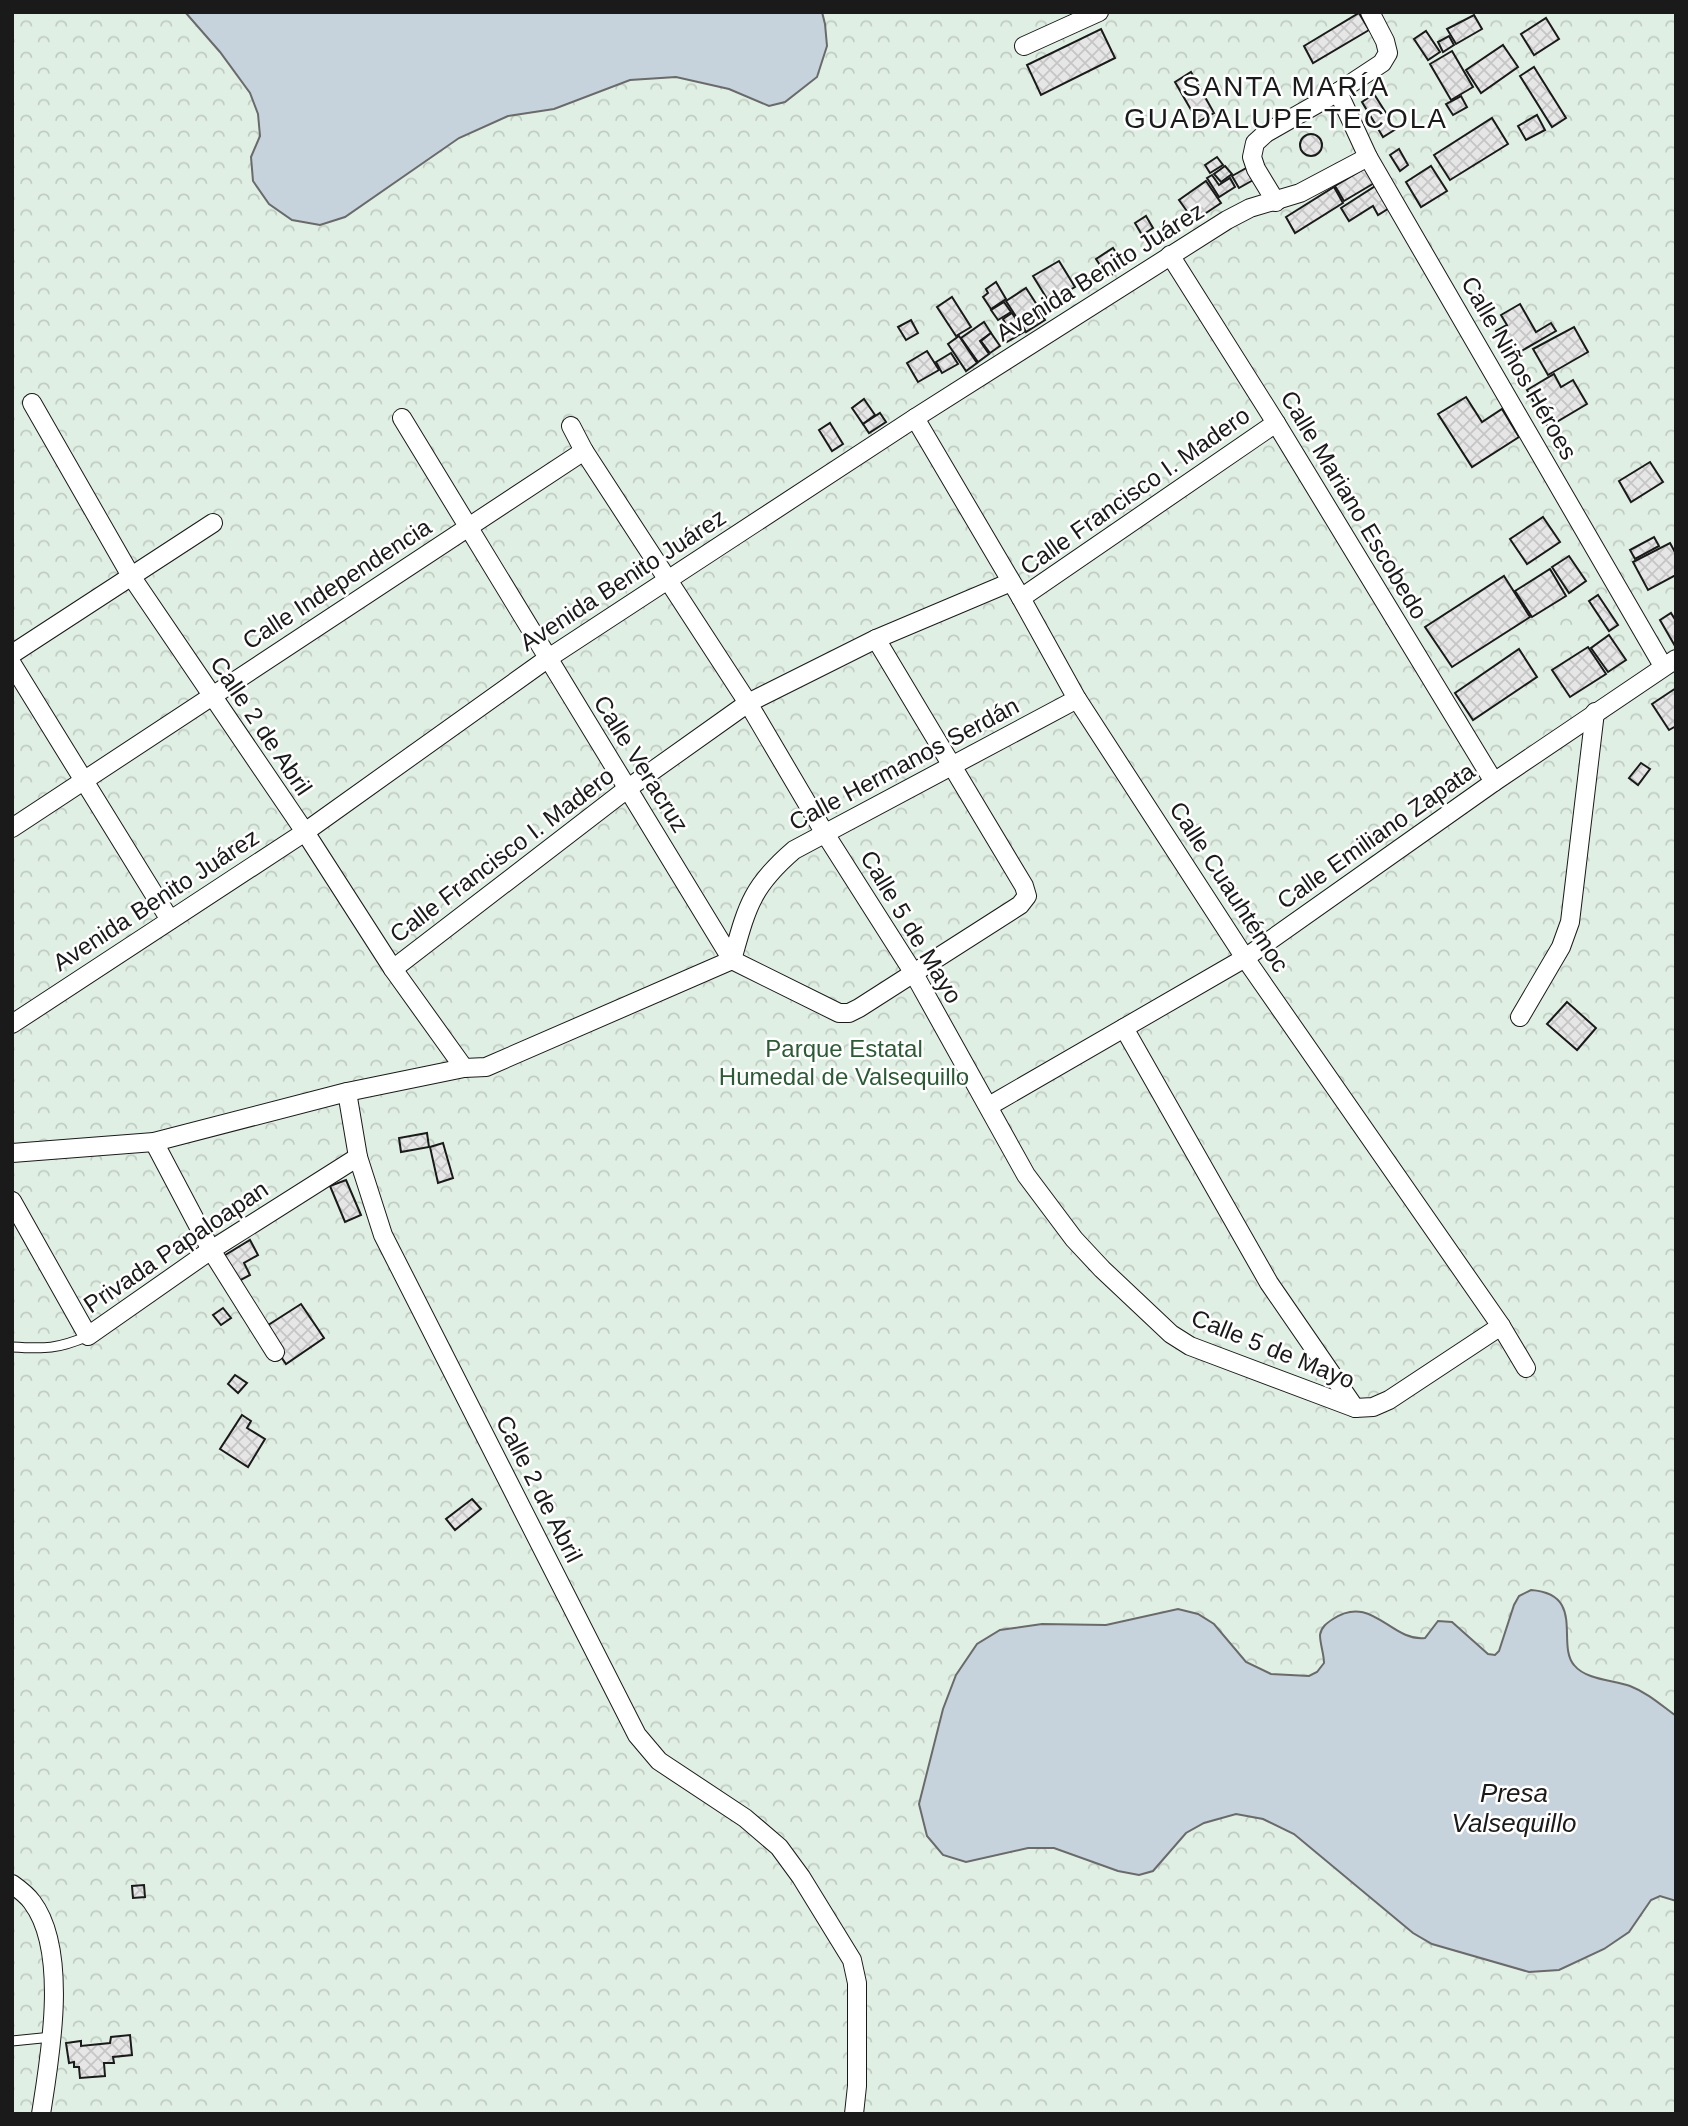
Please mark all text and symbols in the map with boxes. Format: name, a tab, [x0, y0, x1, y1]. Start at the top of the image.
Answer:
district label: SANTA MARÍA GUADALUPE TECOLA	[1124, 71, 1448, 134]
street label: Avenida Benito Juárez	[991, 197, 1209, 347]
street label: Calle Niños Héroes	[1456, 271, 1583, 464]
street label: Calle Mariano Escobedo	[1276, 386, 1433, 624]
street label: Calle Francisco I. Madero	[1015, 401, 1254, 580]
street label: Avenida Benito Juárez	[515, 503, 731, 656]
street label: Calle Independencia	[238, 512, 436, 654]
street label: Calle 2 de Abril	[205, 651, 318, 800]
street label: Calle Veracruz	[589, 690, 694, 837]
street label: Calle Hermanos Serdán	[784, 692, 1023, 836]
street label: Calle Emiliano Zapata	[1272, 757, 1480, 914]
street label: Calle Francisco I. Madero	[384, 762, 619, 948]
street label: Calle Cuauhtémoc	[1164, 797, 1295, 977]
street label: Avenida Benito Juárez	[48, 823, 264, 976]
street label: Calle 5 de Mayo	[855, 845, 968, 1008]
park label: Parque Estatal Humedal de Valsequillo	[719, 1035, 969, 1090]
street label: Privada Papaloapan	[79, 1175, 273, 1318]
street label: Calle 5 de Mayo	[1188, 1304, 1359, 1394]
street label: Calle 2 de Abril	[491, 1411, 588, 1567]
water label: Presa Valsequillo	[1452, 1778, 1576, 1838]

